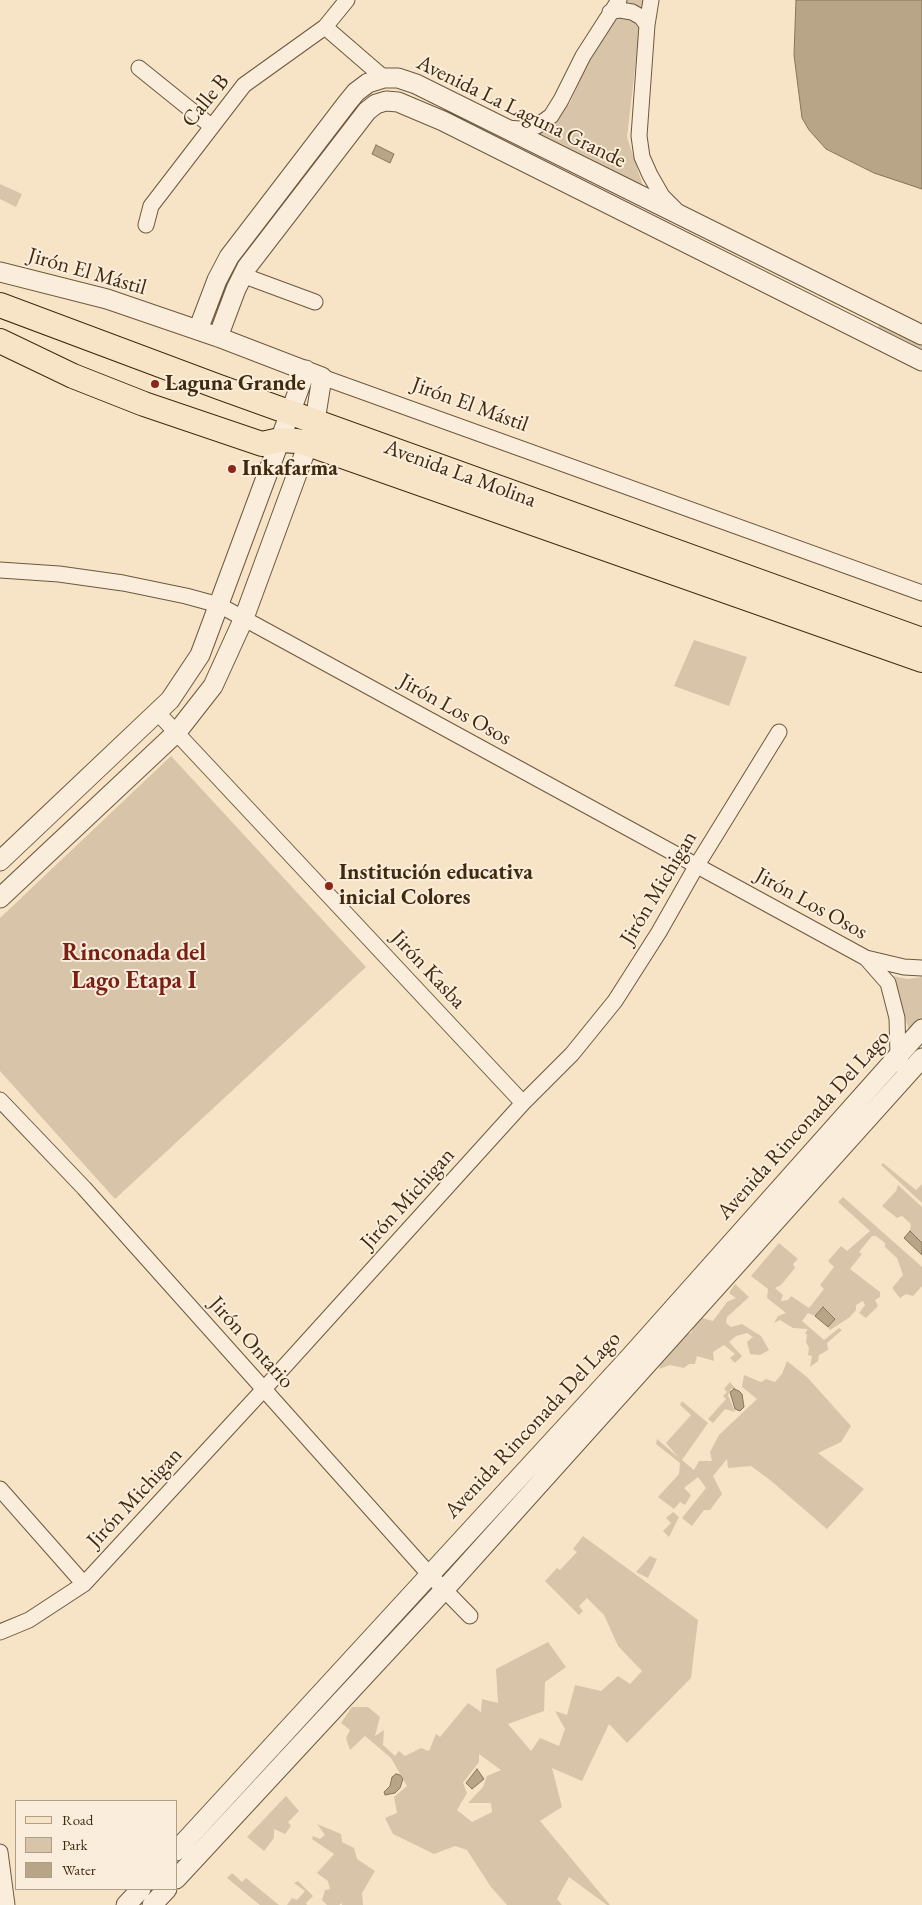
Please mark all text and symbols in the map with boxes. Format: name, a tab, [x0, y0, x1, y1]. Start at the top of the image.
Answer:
street label: Avenida La Laguna Grande	[412, 50, 630, 174]
street label: Calle B	[177, 69, 235, 133]
street label: Jirón El Mástil	[25, 242, 149, 302]
place label: Laguna Grande	[165, 371, 306, 397]
street label: Jirón El Mástil	[408, 372, 532, 438]
marker: Laguna Grande	[149, 378, 161, 390]
street label: Avenida La Molina	[380, 434, 540, 514]
place label: Inkafarma	[242, 456, 338, 482]
marker: Inkafarma	[226, 463, 238, 475]
street label: Jirón Los Osos	[394, 668, 516, 752]
street label: Jirón Michigan	[615, 826, 703, 950]
place label: Institución educativa inicial Colores	[339, 860, 533, 911]
street label: Jirón Los Osos	[750, 862, 872, 946]
marker: Institución educativa inicial Colores	[323, 880, 335, 892]
street label: Jirón Kasba	[385, 925, 471, 1015]
district label: Rinconada del Lago Etapa I	[62, 939, 206, 995]
street label: Avenida Rinconada Del Lago	[712, 1025, 896, 1225]
street label: Jirón Michigan	[355, 1143, 461, 1255]
street label: Jirón Ontario	[203, 1291, 299, 1395]
street label: Avenida Rinconada Del Lago	[439, 1326, 627, 1524]
street label: Jirón Michigan	[82, 1442, 188, 1554]
legend	[15, 1800, 178, 1890]
text: Road	[62, 1810, 93, 1829]
text: Park	[62, 1835, 88, 1854]
text: Water	[62, 1860, 96, 1879]

